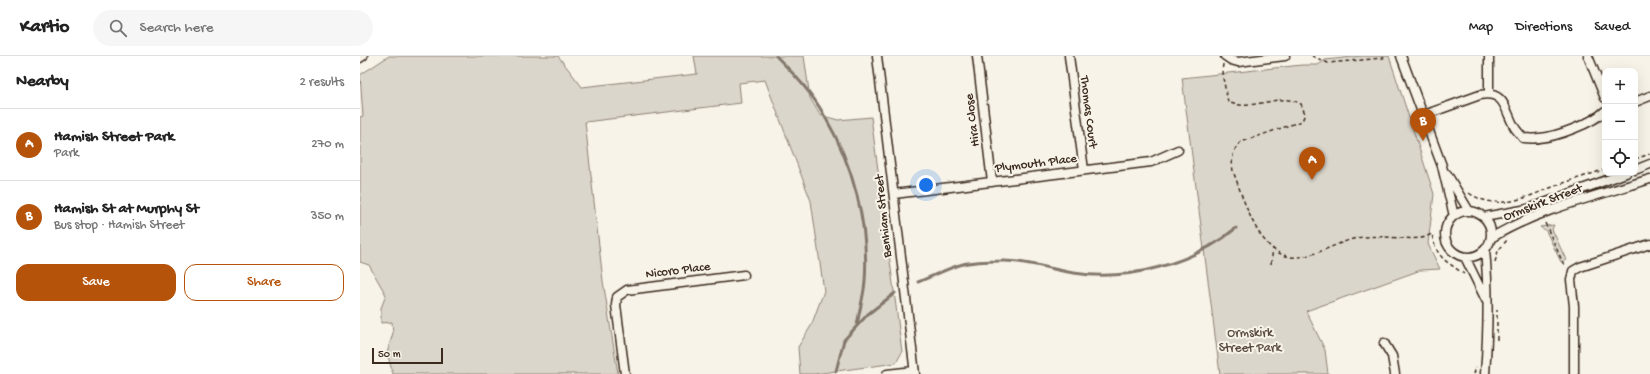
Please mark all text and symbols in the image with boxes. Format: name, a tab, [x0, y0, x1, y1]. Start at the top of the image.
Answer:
search box	[93, 10, 373, 46]
text: Kartio	[20, 16, 69, 39]
icon: search	[107, 17, 129, 39]
text: Search here	[139, 19, 213, 37]
text: Map	[1469, 19, 1493, 36]
text: Directions	[1515, 19, 1572, 36]
text: Saved	[1594, 19, 1630, 36]
map controls	[1602, 68, 1638, 176]
button: +	[1602, 68, 1638, 104]
text: Nearby	[16, 72, 69, 92]
street label: Thomas Court	[1076, 74, 1100, 151]
text: 2 results	[299, 75, 344, 90]
street label: Hira Close	[962, 92, 984, 147]
button: −	[1602, 104, 1638, 140]
pin: B	[1410, 108, 1436, 141]
text: Hamish Street Park	[54, 128, 174, 146]
text: A	[25, 137, 33, 152]
text: 270 m	[311, 137, 344, 152]
button: locate	[1602, 140, 1638, 176]
text: Park	[54, 146, 79, 161]
pin: A	[1299, 147, 1325, 180]
street label: Plymouth Place	[993, 152, 1078, 177]
street label: Benhiam Street	[872, 172, 896, 259]
your location	[916, 175, 936, 195]
street label: Ormskirk Street	[1501, 180, 1586, 225]
text: Hamish St at Murphy St	[54, 200, 199, 218]
text: B	[26, 209, 32, 224]
text: 350 m	[311, 209, 344, 224]
text: Bus stop · Hamish Street	[54, 218, 184, 233]
street label: Nicoro Place	[645, 260, 712, 282]
button: Save	[16, 264, 176, 301]
button: Share	[184, 264, 344, 301]
park label: Ormskirk Street Park	[1219, 326, 1282, 356]
scale bar	[372, 346, 443, 365]
text: 50 m	[378, 349, 400, 361]

